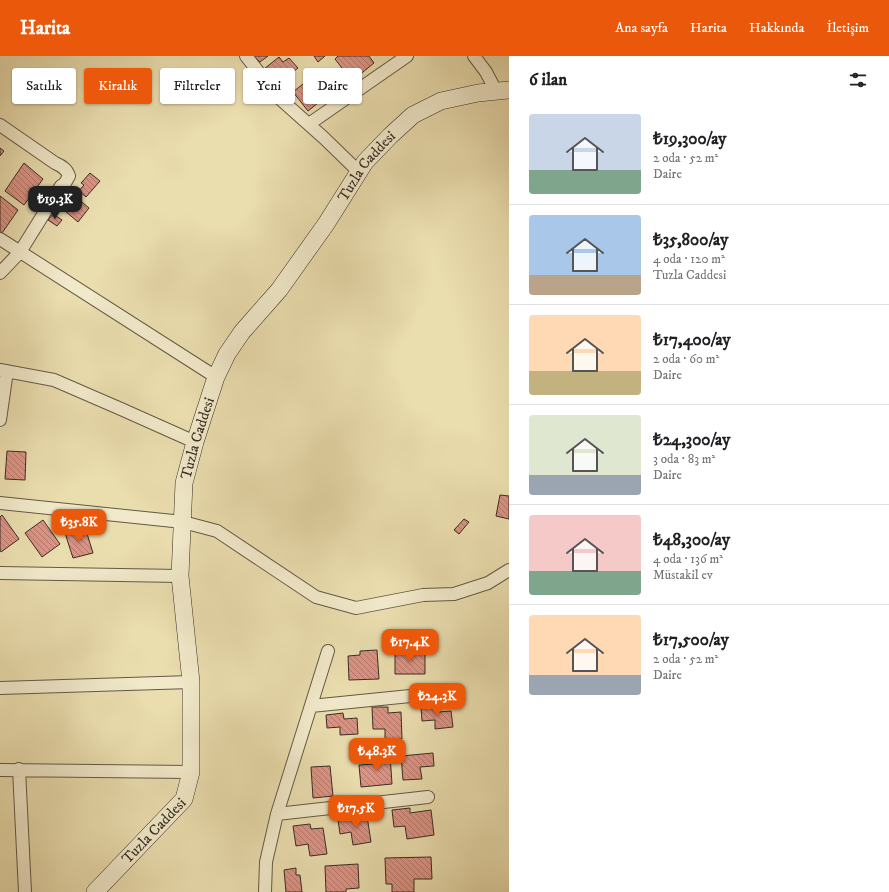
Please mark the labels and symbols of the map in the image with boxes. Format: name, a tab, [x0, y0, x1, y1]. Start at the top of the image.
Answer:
street label: Tuzla Caddesi	[333, 126, 399, 205]
pin: ₺19.3K	[22, 186, 88, 220]
street label: Tuzla Caddesi	[176, 395, 218, 481]
pin: ₺35.8K	[46, 509, 112, 543]
pin: ₺17.4K	[377, 629, 443, 663]
pin: ₺24.3K	[404, 683, 470, 717]
pin: ₺48.3K	[344, 738, 410, 772]
street label: Tuzla Caddesi	[118, 793, 190, 868]
pin: ₺17.5K	[323, 795, 389, 829]

